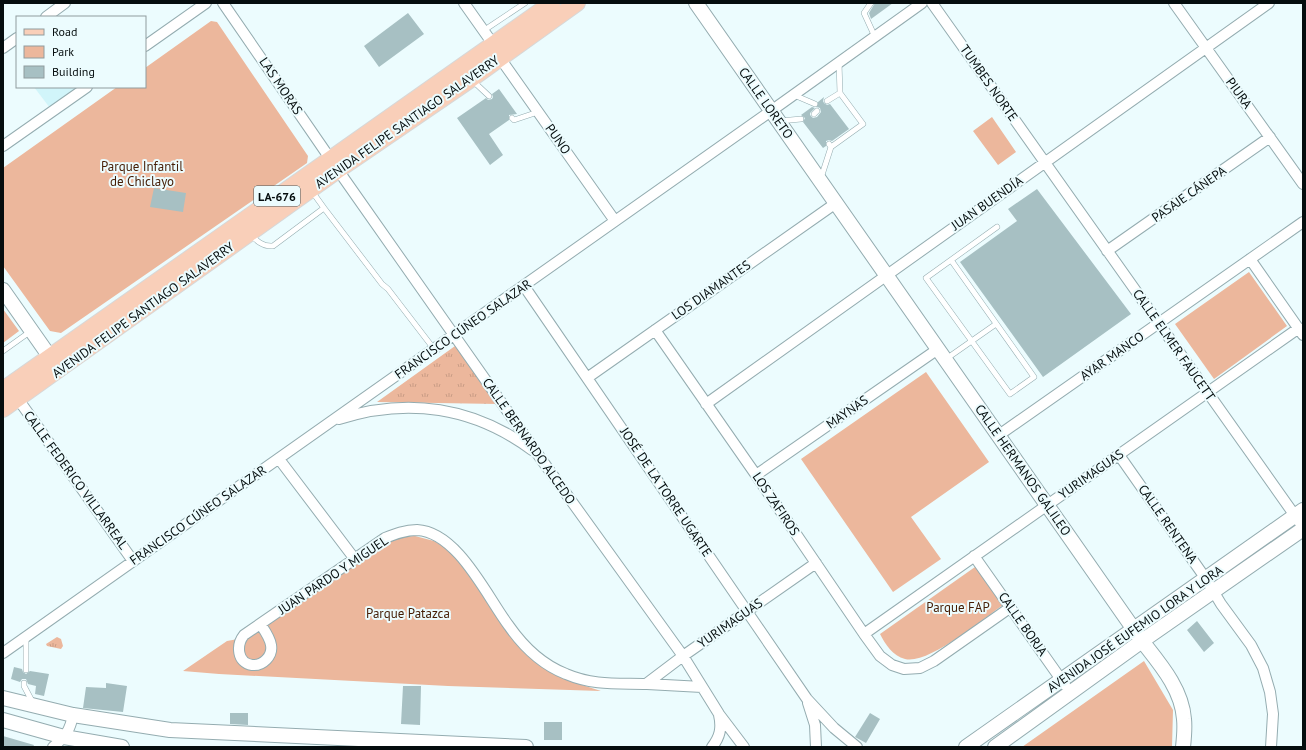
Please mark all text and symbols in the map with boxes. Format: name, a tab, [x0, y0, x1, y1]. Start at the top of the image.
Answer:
legend	[16, 16, 146, 88]
text: Road	[52, 24, 77, 39]
street label: TUMBES NORTE	[956, 41, 1022, 125]
text: Park	[52, 44, 74, 59]
street label: AVENIDA FELIPE SANTIAGO SALAVERRY	[312, 51, 503, 192]
street label: LAS MORAS	[256, 54, 307, 118]
text: Building	[52, 64, 95, 79]
street label: CALLE LORETO	[735, 64, 797, 142]
street label: PIURA	[1222, 74, 1256, 112]
street label: PUNO	[541, 120, 575, 158]
park label: Parque Infantil de Chiclayo	[101, 158, 183, 190]
street label: PASAJE CÁNEPA	[1148, 162, 1230, 226]
street label: JUAN BUENDÍA	[947, 172, 1027, 235]
road number: LA-676	[254, 186, 300, 206]
street label: AVENIDA FELIPE SANTIAGO SALAVERRY	[49, 238, 238, 382]
street label: LOS DIAMANTES	[668, 256, 754, 324]
street label: FRANCISCO CÚNEO SALAZAR	[391, 275, 535, 383]
street label: CALLE ELMER FAUCETT	[1129, 286, 1219, 404]
street label: AYAR MANCO	[1077, 328, 1147, 384]
street label: CALLE BERNARDO ALCEDO	[479, 374, 579, 508]
street label: MAYNAS	[823, 391, 871, 433]
street label: CALLE HERMANOS GALILEO	[971, 401, 1075, 539]
street label: CALLE FEDERICO VILLARREAL	[20, 407, 132, 553]
street label: JOSÉ DE LA TORRE UGARTE	[616, 423, 716, 560]
street label: YURIMAGUAS	[1055, 445, 1127, 503]
street label: FRANCISCO CÚNEO SALAZAR	[126, 461, 270, 569]
street label: LOS ZAFIROS	[749, 469, 803, 539]
street label: CALLE RENTENA	[1134, 481, 1202, 567]
street label: JUAN PARDO Y MIGUEL	[274, 532, 391, 619]
street label: AVENIDA JOSÉ EUFEMIO LORA Y LORA	[1044, 561, 1226, 696]
street label: CALLE BORJA	[995, 589, 1051, 660]
street label: YURIMAGUAS	[694, 594, 766, 652]
park label: Parque FAP	[926, 599, 990, 616]
park label: Parque Patazca	[366, 605, 450, 622]

